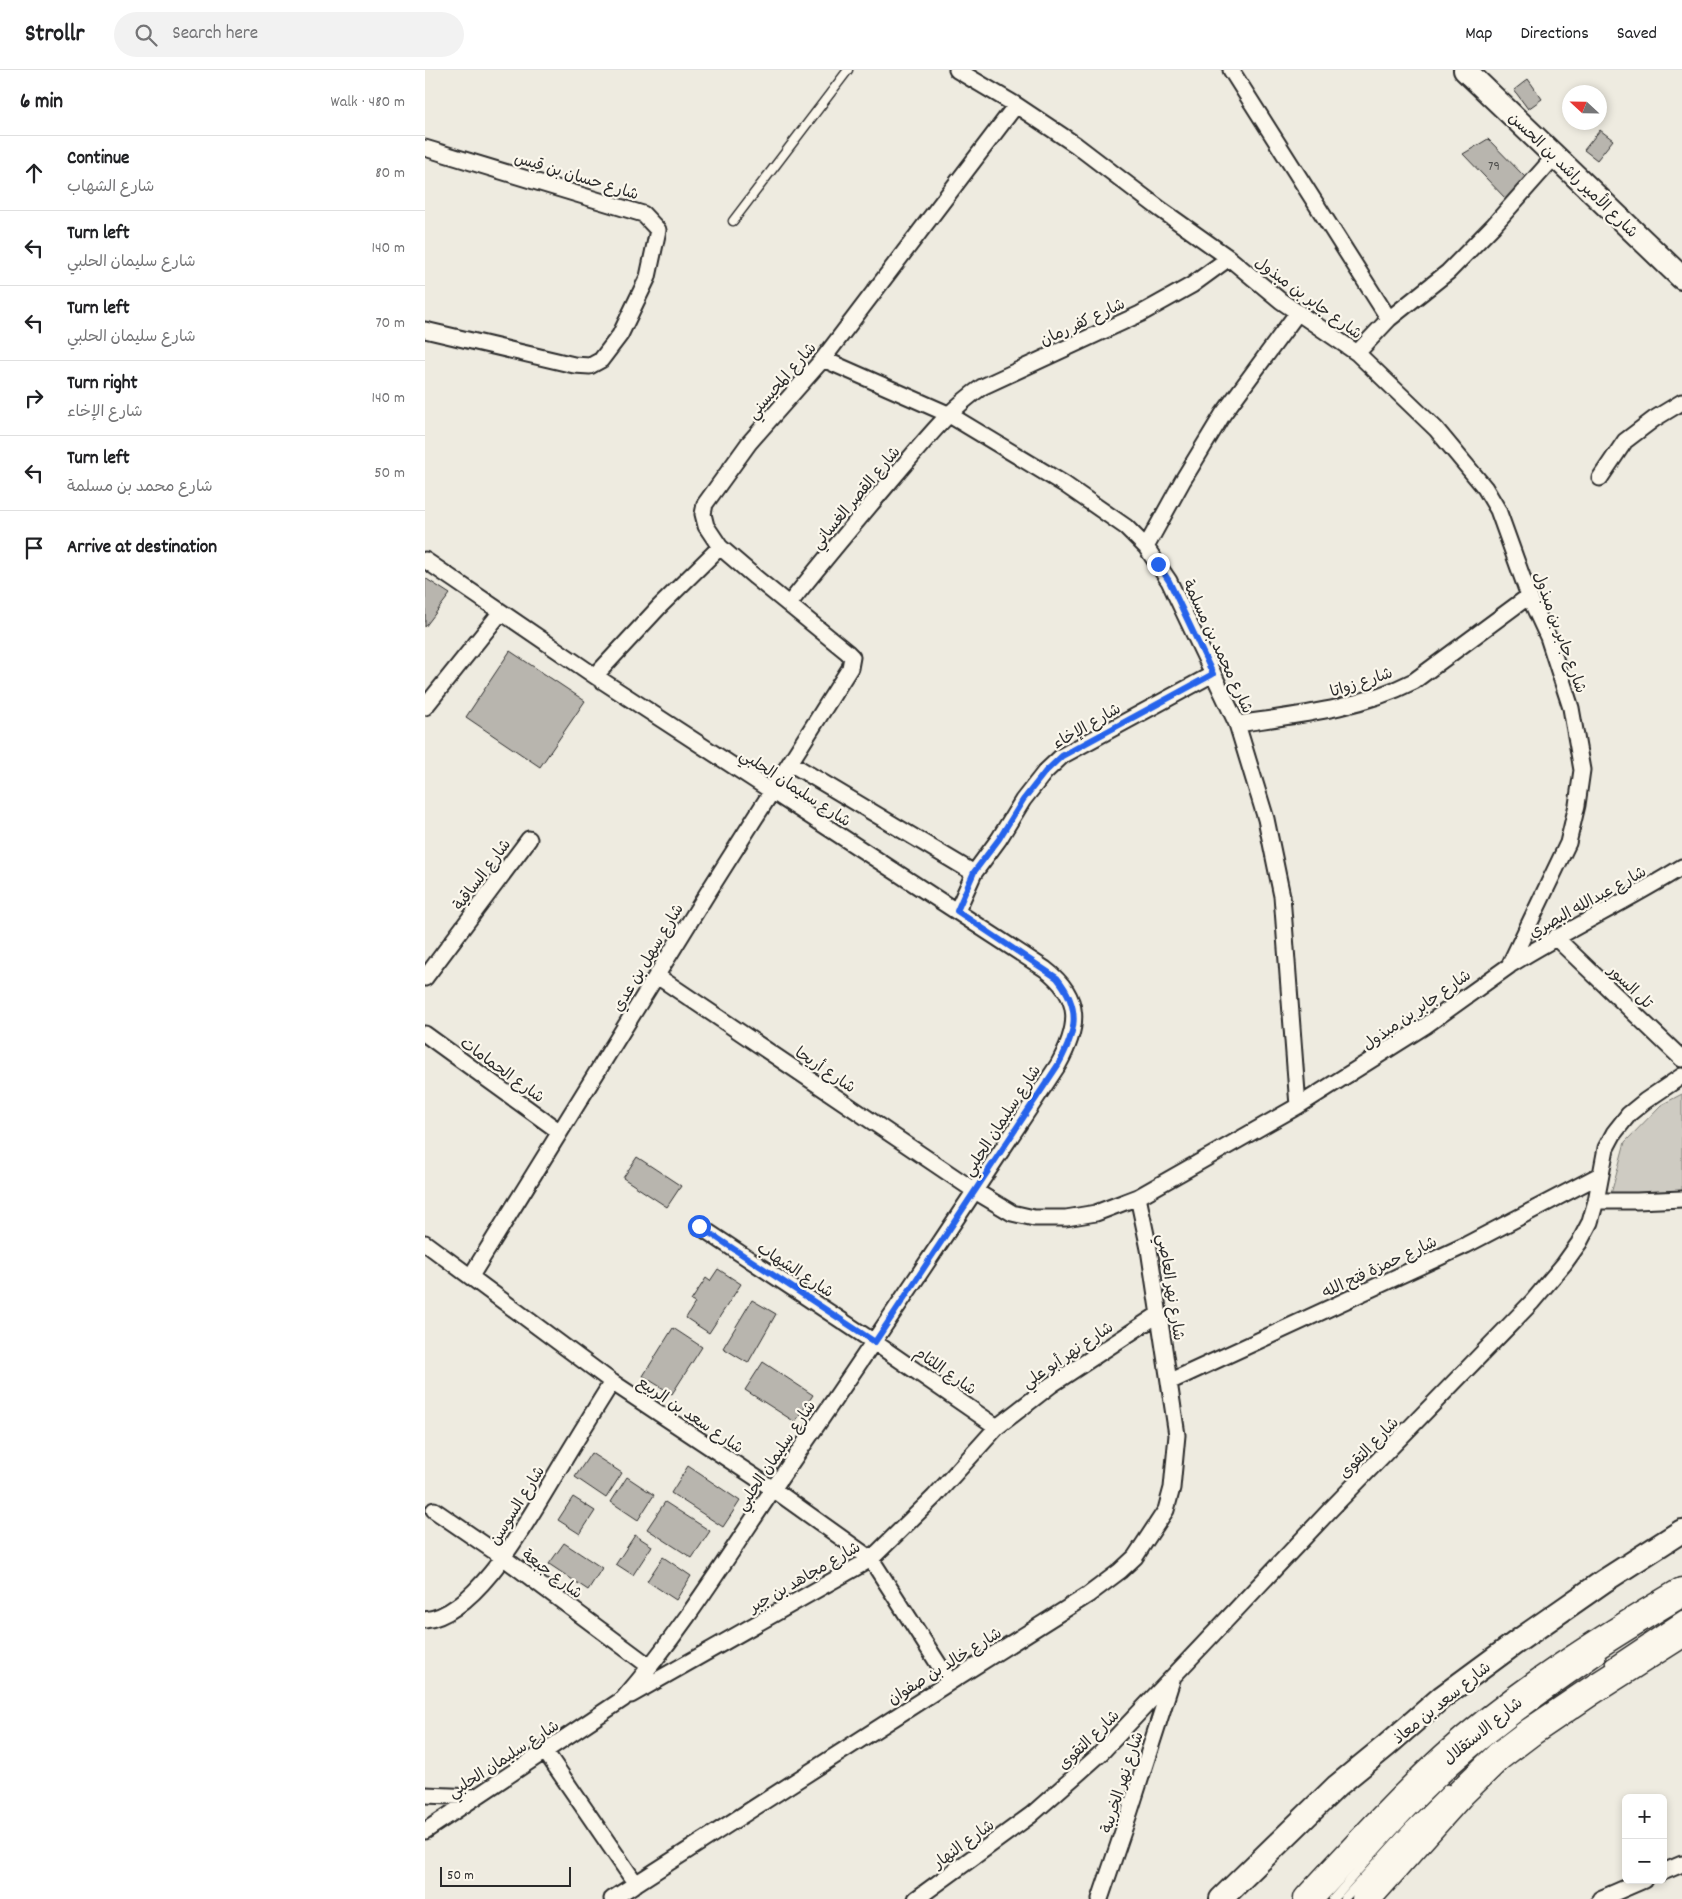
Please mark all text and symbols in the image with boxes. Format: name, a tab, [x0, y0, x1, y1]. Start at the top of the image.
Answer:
search box	[114, 12, 464, 57]
text: Strollr	[25, 18, 84, 52]
icon: search	[132, 21, 160, 49]
text: Search here	[172, 21, 258, 48]
text: Map	[1465, 22, 1492, 47]
text: Directions	[1520, 22, 1589, 47]
text: Saved	[1617, 22, 1657, 47]
north arrow	[1562, 85, 1607, 130]
text: 6 min	[20, 88, 63, 118]
text: Walk · 480 m	[331, 91, 405, 114]
street label: شارع الأمير راشد بن الحسن	[1502, 107, 1643, 244]
text: Continue	[67, 146, 129, 173]
street label: شارع حسان بن قيس	[511, 148, 641, 207]
house number: 79	[1488, 157, 1500, 177]
icon: ahead	[20, 159, 48, 187]
text: 80 m	[375, 162, 405, 185]
text: شارع الشهاب	[67, 176, 154, 199]
text: Turn left	[67, 221, 130, 248]
icon: left	[20, 234, 48, 262]
text: 140 m	[371, 237, 405, 260]
text: شارع سليمان الحلبي	[67, 251, 196, 274]
street label: شارع جابر بن مبذول	[1249, 252, 1366, 346]
street label: شارع كفر رمان	[1037, 294, 1129, 353]
text: Turn left	[67, 296, 130, 323]
icon: left	[20, 309, 48, 337]
text: 70 m	[375, 312, 405, 335]
text: شارع سليمان الحلبي	[67, 326, 196, 349]
street label: شارع المحيسني	[743, 338, 824, 426]
text: Turn right	[67, 371, 138, 398]
icon: right	[20, 384, 48, 412]
text: 140 m	[371, 387, 405, 410]
text: شارع الإخاء	[67, 401, 143, 424]
street label: شارع القصر الغساني	[807, 442, 908, 556]
text: Turn left	[67, 446, 130, 473]
icon: left	[20, 459, 48, 487]
text: 50 m	[374, 462, 405, 485]
text: شارع محمد بن مسلمة	[67, 476, 213, 499]
icon: arrive	[20, 534, 48, 562]
text: Arrive at destination	[67, 535, 217, 562]
route end	[1147, 553, 1170, 576]
street label: شارع جابر بن مبذول	[1526, 569, 1591, 697]
street label: شارع محمد بن مسلمة	[1176, 576, 1258, 718]
street label: شارع زواتا	[1327, 662, 1396, 704]
street label: شارع الإخاء	[1049, 698, 1126, 756]
street label: شارع سليمان الحلبي	[734, 744, 855, 835]
street label: شارع الساقية	[448, 835, 518, 916]
street label: شارع عبدالله البصري	[1525, 861, 1651, 945]
street label: شارع سهل بن عدي	[608, 900, 691, 1017]
street label: تل السور	[1600, 959, 1657, 1015]
street label: شارع جابر بن مبذول	[1358, 965, 1476, 1057]
street label: شارع الحمامات	[455, 1033, 548, 1110]
street label: شارع أريحا	[790, 1042, 860, 1100]
street label: شارع سليمان الحلبي	[958, 1061, 1049, 1182]
route start	[688, 1215, 711, 1238]
street label: شارع نهر العاصي	[1149, 1232, 1189, 1343]
street label: شارع حمزة فتح الله	[1319, 1232, 1441, 1305]
street label: شارع الشهاب	[752, 1238, 838, 1305]
street label: شارع نهر أبو علي	[1018, 1317, 1119, 1396]
street label: شارع اللثام	[909, 1342, 980, 1402]
street label: شارع سعد بن الربيع	[632, 1372, 748, 1460]
street label: شارع سليمان الحلبي	[732, 1397, 823, 1517]
street label: شارع التقوى	[1334, 1413, 1405, 1485]
street label: شارع السوسن	[485, 1462, 552, 1551]
street label: شارع مجاهد بن جبر	[743, 1537, 866, 1621]
street label: شارع جبعة	[516, 1544, 587, 1606]
street label: شارع خالد بن صفوان	[884, 1623, 1007, 1712]
street label: شارع سعد بن معاذ	[1389, 1657, 1497, 1751]
street label: شارع الاستقلال	[1439, 1693, 1528, 1771]
street label: شارع التقوى	[1054, 1705, 1126, 1776]
street label: شارع سليمان الحلبي	[444, 1715, 565, 1806]
street label: شارع نهر الخريبة	[1096, 1729, 1151, 1837]
map controls	[1622, 1794, 1667, 1884]
button: +	[1622, 1794, 1667, 1839]
street label: شارع النهار	[927, 1815, 1000, 1876]
button: −	[1622, 1839, 1667, 1884]
scale bar	[440, 1864, 571, 1887]
text: 50 m	[447, 1866, 474, 1886]

